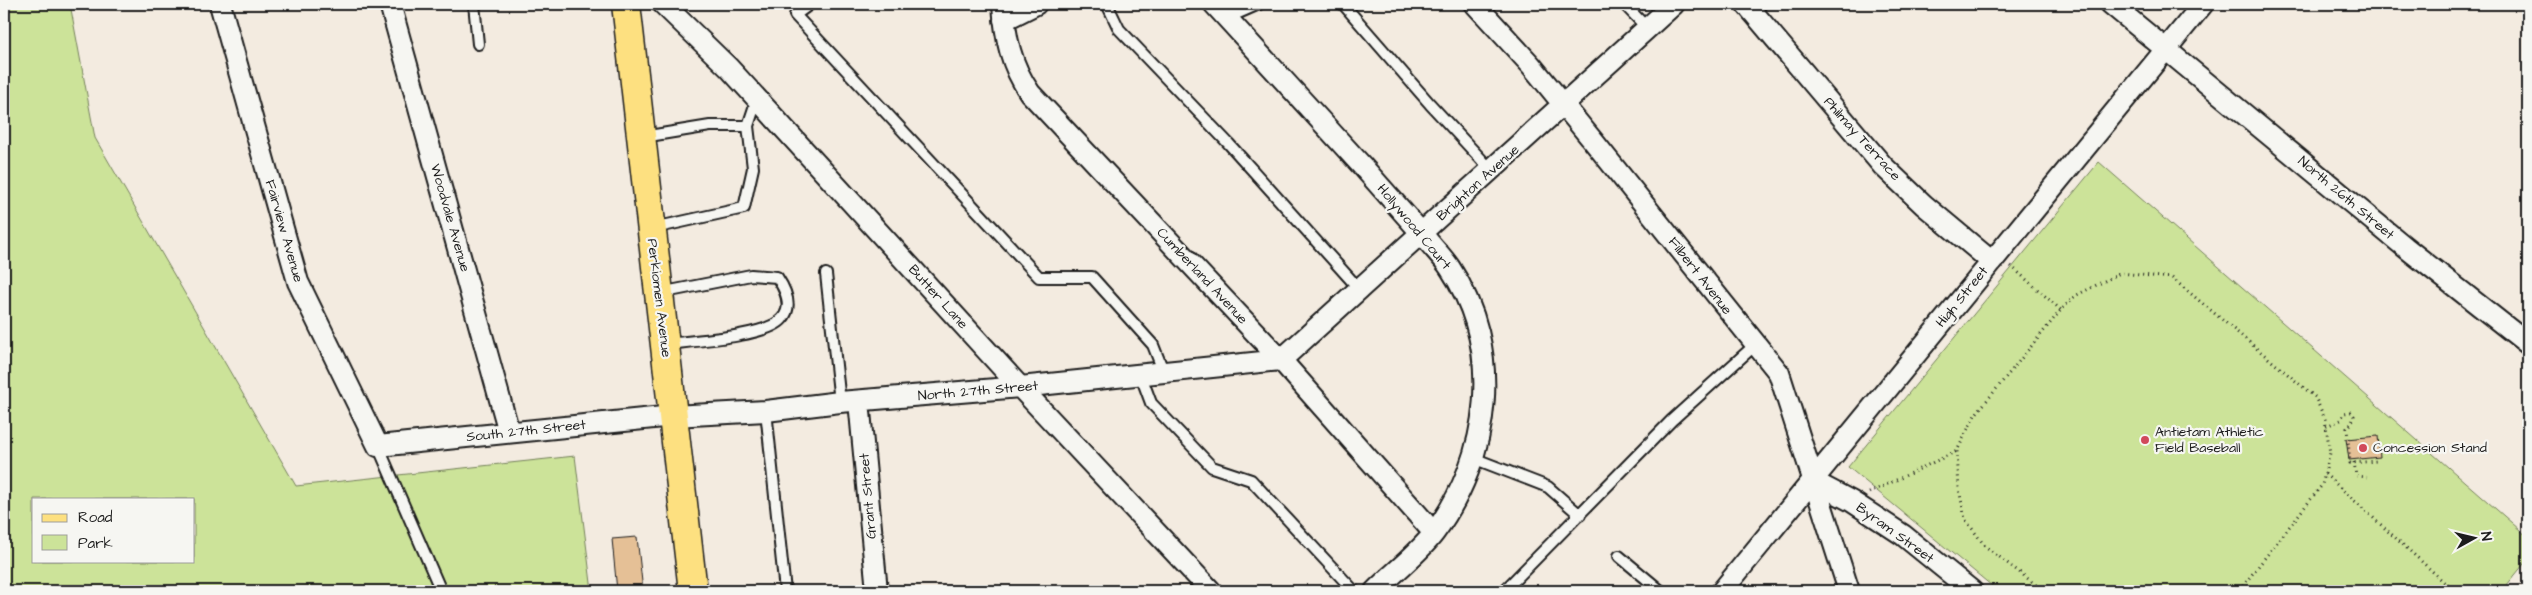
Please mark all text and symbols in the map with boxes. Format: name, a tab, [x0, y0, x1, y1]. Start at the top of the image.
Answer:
street label: Philmay Terrace	[1819, 93, 1905, 186]
street label: Brighton Avenue	[1432, 140, 1524, 226]
street label: North 26th Street	[2293, 152, 2399, 245]
street label: Woodvale Avenue	[425, 162, 475, 275]
street label: Fairview Avenue	[260, 177, 308, 285]
street label: Hollywood Court	[1372, 180, 1456, 275]
street label: Cumberland Avenue	[1152, 223, 1252, 329]
street label: Filbert Avenue	[1663, 233, 1737, 319]
street label: Perkiomen Avenue	[642, 238, 676, 359]
street label: Butter Lane	[904, 260, 973, 334]
street label: High Street	[1931, 262, 1993, 332]
street label: North 27th Street	[917, 376, 1039, 406]
street label: South 27th Street	[465, 415, 587, 447]
place label: Antietam Athletic Field Baseball	[2155, 422, 2264, 458]
marker: Antietam Athletic Field Baseball	[2139, 434, 2151, 446]
place label: Concession Stand	[2373, 438, 2487, 458]
marker: Concession Stand	[2357, 442, 2369, 454]
street label: Grant Street	[854, 452, 882, 540]
legend	[32, 498, 195, 562]
street label: Byram Street	[1852, 498, 1938, 568]
text: Road	[78, 507, 113, 528]
north arrow	[2450, 512, 2500, 562]
text: N	[2475, 531, 2496, 542]
text: Park	[78, 533, 113, 554]

